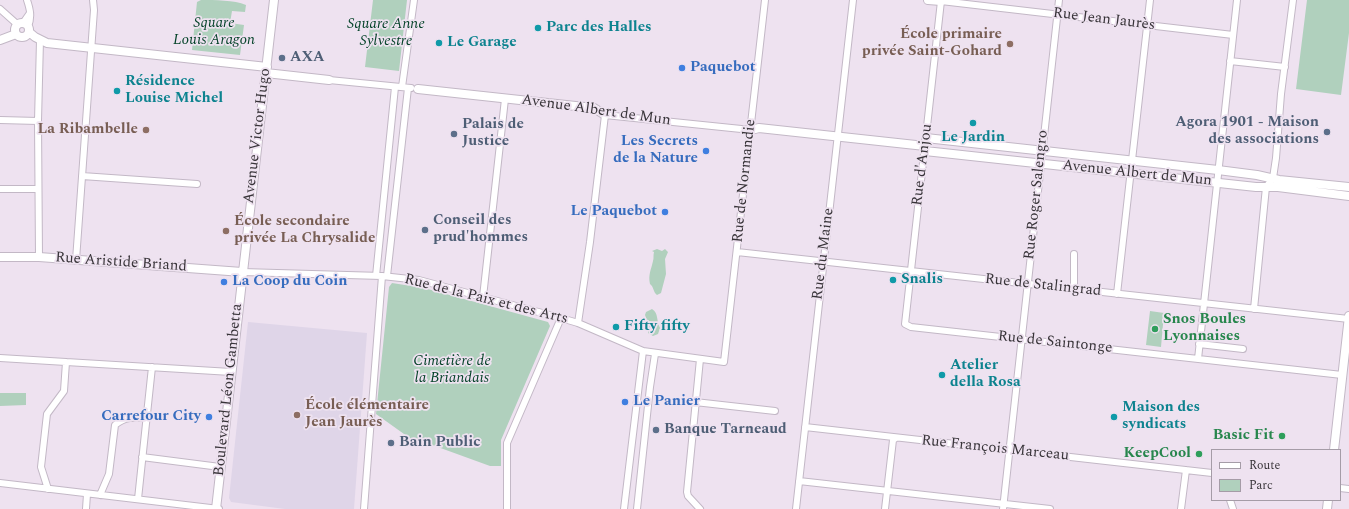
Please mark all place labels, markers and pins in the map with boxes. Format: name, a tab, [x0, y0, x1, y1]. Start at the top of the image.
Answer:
place label: Parc des Halles	[546, 19, 652, 37]
marker: Parc des Halles	[533, 23, 543, 33]
place label: École primaire privée Saint-Gohard	[862, 26, 1002, 61]
place label: Le Garage	[447, 34, 517, 52]
marker: Le Garage	[434, 38, 444, 48]
marker: École primaire privée Saint-Gohard	[1005, 39, 1015, 49]
place label: AXA	[290, 49, 325, 67]
marker: AXA	[277, 53, 287, 63]
place label: Paquebot	[690, 59, 756, 77]
marker: Paquebot	[677, 63, 687, 73]
place label: Résidence Louise Michel	[125, 73, 223, 108]
marker: Résidence Louise Michel	[112, 86, 122, 96]
place label: Agora 1901 - Maison des associations	[1175, 114, 1319, 149]
place label: Palais de Justice	[462, 116, 524, 151]
marker: Le Jardin	[968, 118, 978, 128]
place label: La Ribambelle	[37, 121, 138, 139]
marker: La Ribambelle	[141, 125, 151, 135]
marker: Agora 1901 - Maison des associations	[1322, 127, 1332, 137]
marker: Palais de Justice	[449, 129, 459, 139]
place label: Le Jardin	[941, 129, 1005, 147]
place label: Les Secrets de la Nature	[613, 133, 698, 168]
marker: Les Secrets de la Nature	[701, 146, 711, 156]
place label: Le Paquebot	[570, 203, 657, 221]
marker: Le Paquebot	[660, 207, 670, 217]
place label: Conseil des prud'hommes	[433, 212, 528, 247]
place label: École secondaire privée La Chrysalide	[234, 213, 375, 248]
marker: Conseil des prud'hommes	[420, 225, 430, 235]
marker: École secondaire privée La Chrysalide	[221, 226, 231, 236]
place label: Snalis	[901, 271, 943, 289]
place label: La Coop du Coin	[232, 273, 348, 291]
marker: Snalis	[888, 275, 898, 285]
marker: La Coop du Coin	[219, 277, 229, 287]
place label: Snos Boules Lyonnaises	[1163, 311, 1246, 346]
place label: Fifty fifty	[624, 318, 690, 336]
marker: Fifty fifty	[611, 322, 621, 332]
marker: Snos Boules Lyonnaises	[1150, 324, 1160, 334]
place label: Atelier della Rosa	[950, 357, 1021, 392]
marker: Atelier della Rosa	[937, 370, 947, 380]
place label: Le Panier	[633, 393, 700, 411]
place label: École élémentaire Jean Jaurès	[305, 397, 429, 432]
marker: Le Panier	[620, 397, 630, 407]
place label: Maison des syndicats	[1122, 399, 1200, 434]
place label: Carrefour City	[101, 408, 201, 426]
marker: École élémentaire Jean Jaurès	[292, 410, 302, 420]
marker: Carrefour City	[204, 412, 214, 422]
marker: Maison des syndicats	[1109, 412, 1119, 422]
place label: Banque Tarneaud	[664, 421, 787, 439]
marker: Banque Tarneaud	[651, 425, 661, 435]
place label: Basic Fit	[1213, 427, 1274, 445]
marker: Basic Fit	[1277, 431, 1287, 441]
place label: Bain Public	[399, 434, 480, 452]
marker: Bain Public	[386, 438, 396, 448]
place label: KeepCool	[1124, 445, 1191, 463]
marker: KeepCool	[1194, 449, 1204, 459]

